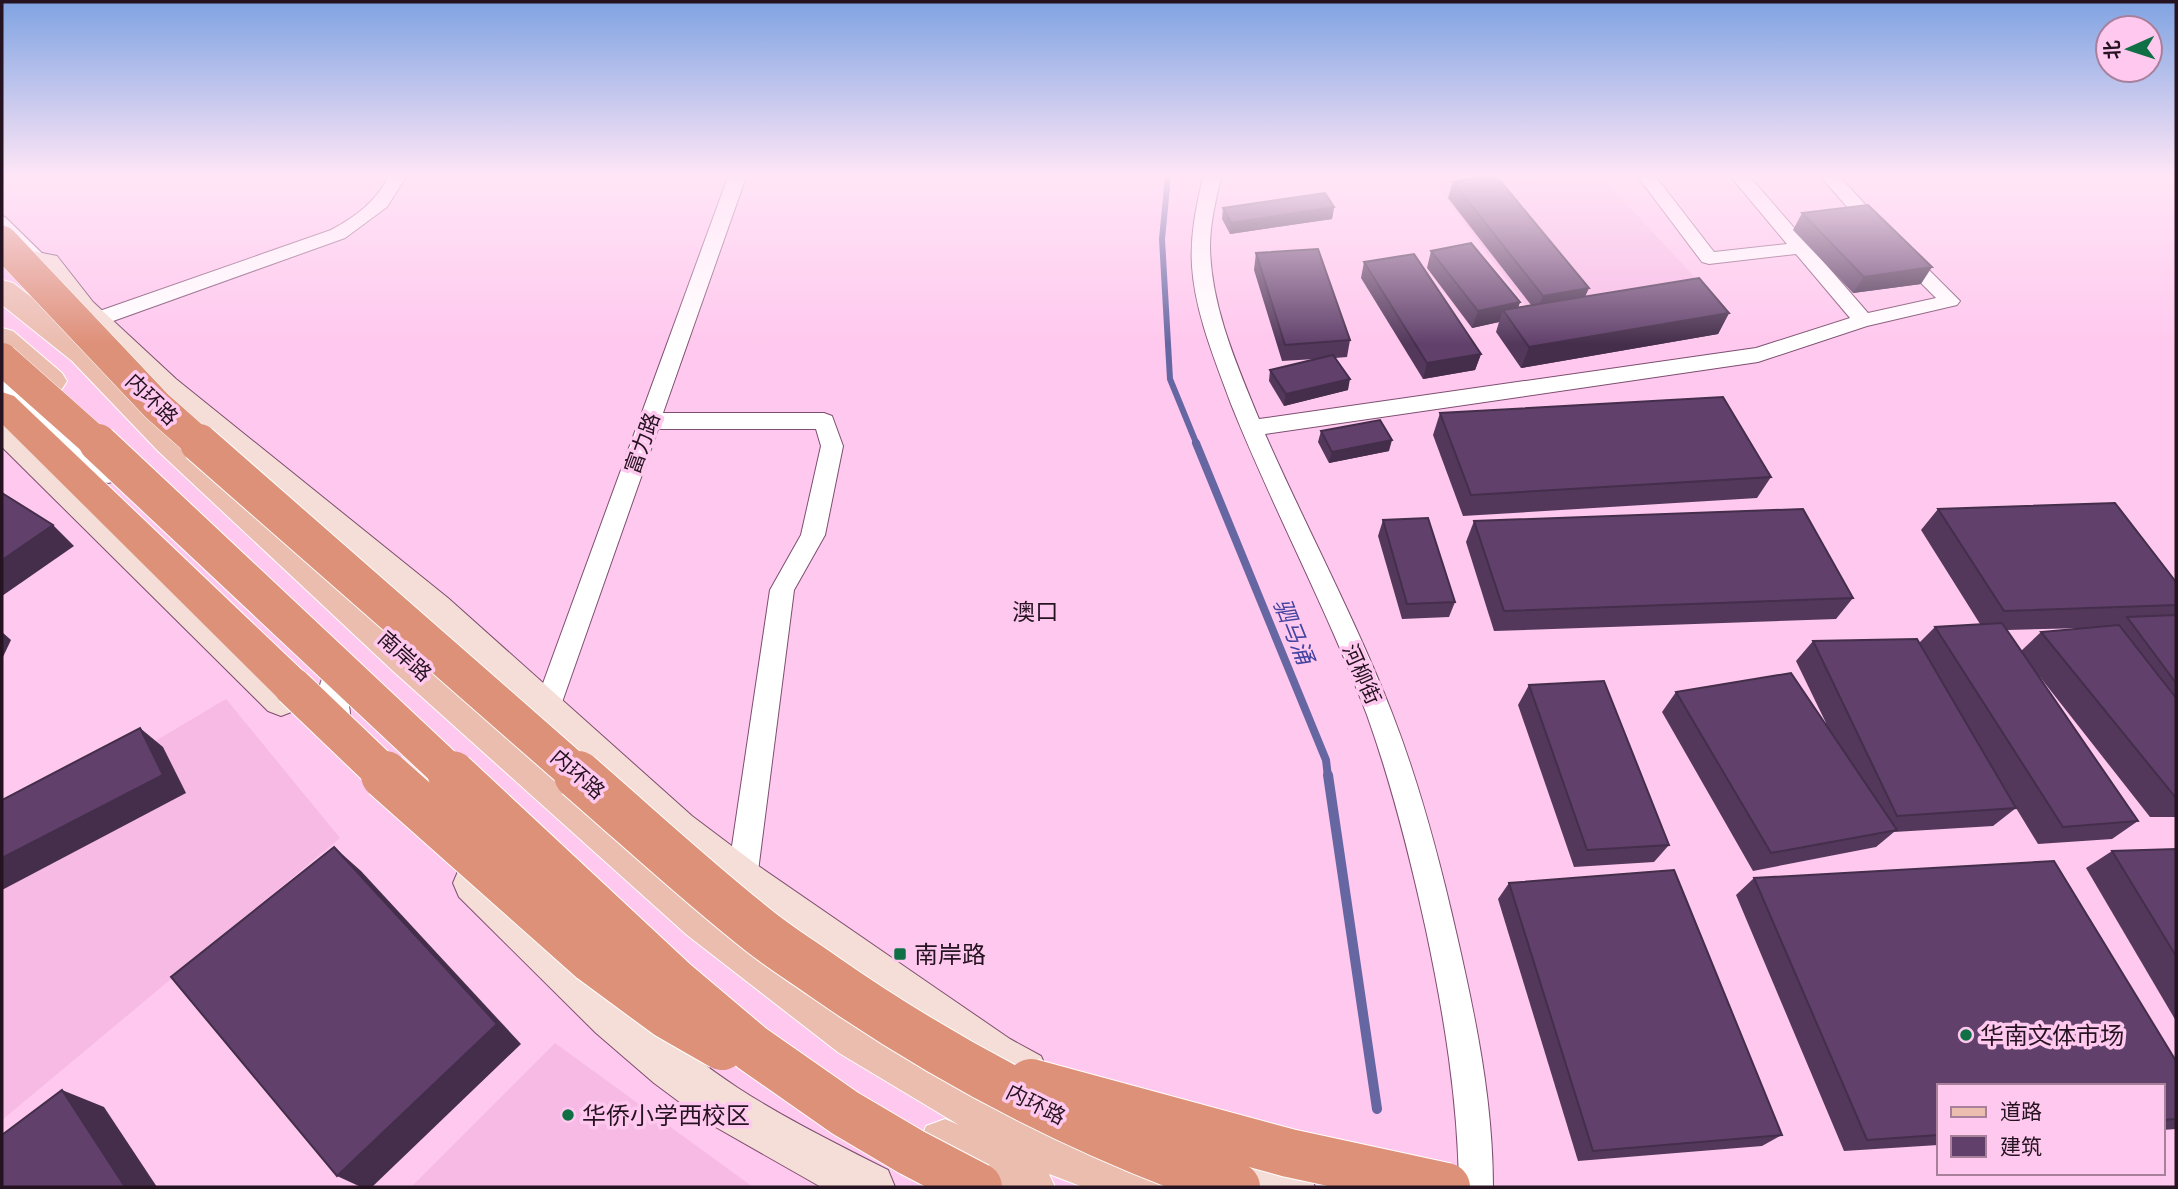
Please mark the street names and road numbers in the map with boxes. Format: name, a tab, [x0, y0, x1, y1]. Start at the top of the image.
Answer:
street label: 内环路	[121, 368, 183, 430]
street label: 富力路	[619, 409, 665, 477]
street label: 南岸路	[373, 626, 437, 686]
street label: 河柳街	[1338, 640, 1386, 708]
street label: 内环路	[546, 744, 610, 804]
street label: 内环路	[1002, 1079, 1070, 1129]

